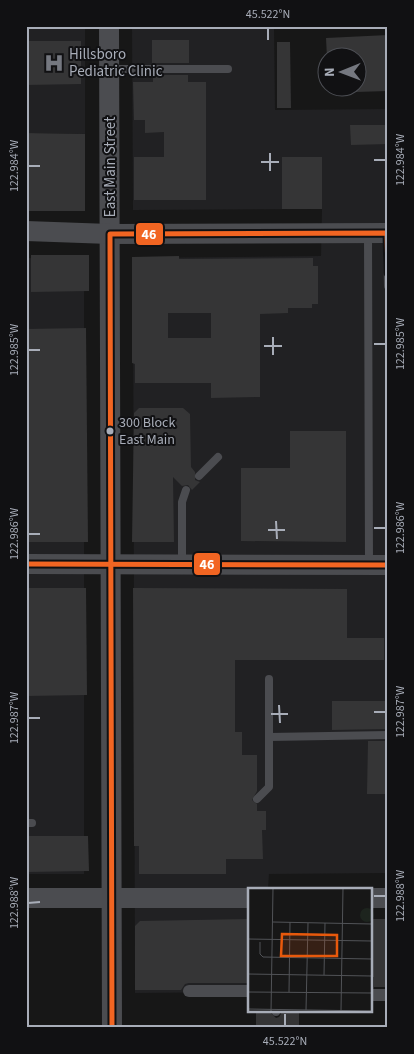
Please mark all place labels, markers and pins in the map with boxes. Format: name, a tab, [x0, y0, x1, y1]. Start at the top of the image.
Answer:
place label: Hillsboro Pediatric Clinic	[69, 44, 163, 82]
hospital icon: Hillsboro Pediatric Clinic	[43, 52, 65, 74]
place label: 300 Block East Main	[119, 413, 175, 450]
marker: 300 Block East Main	[105, 426, 115, 436]

